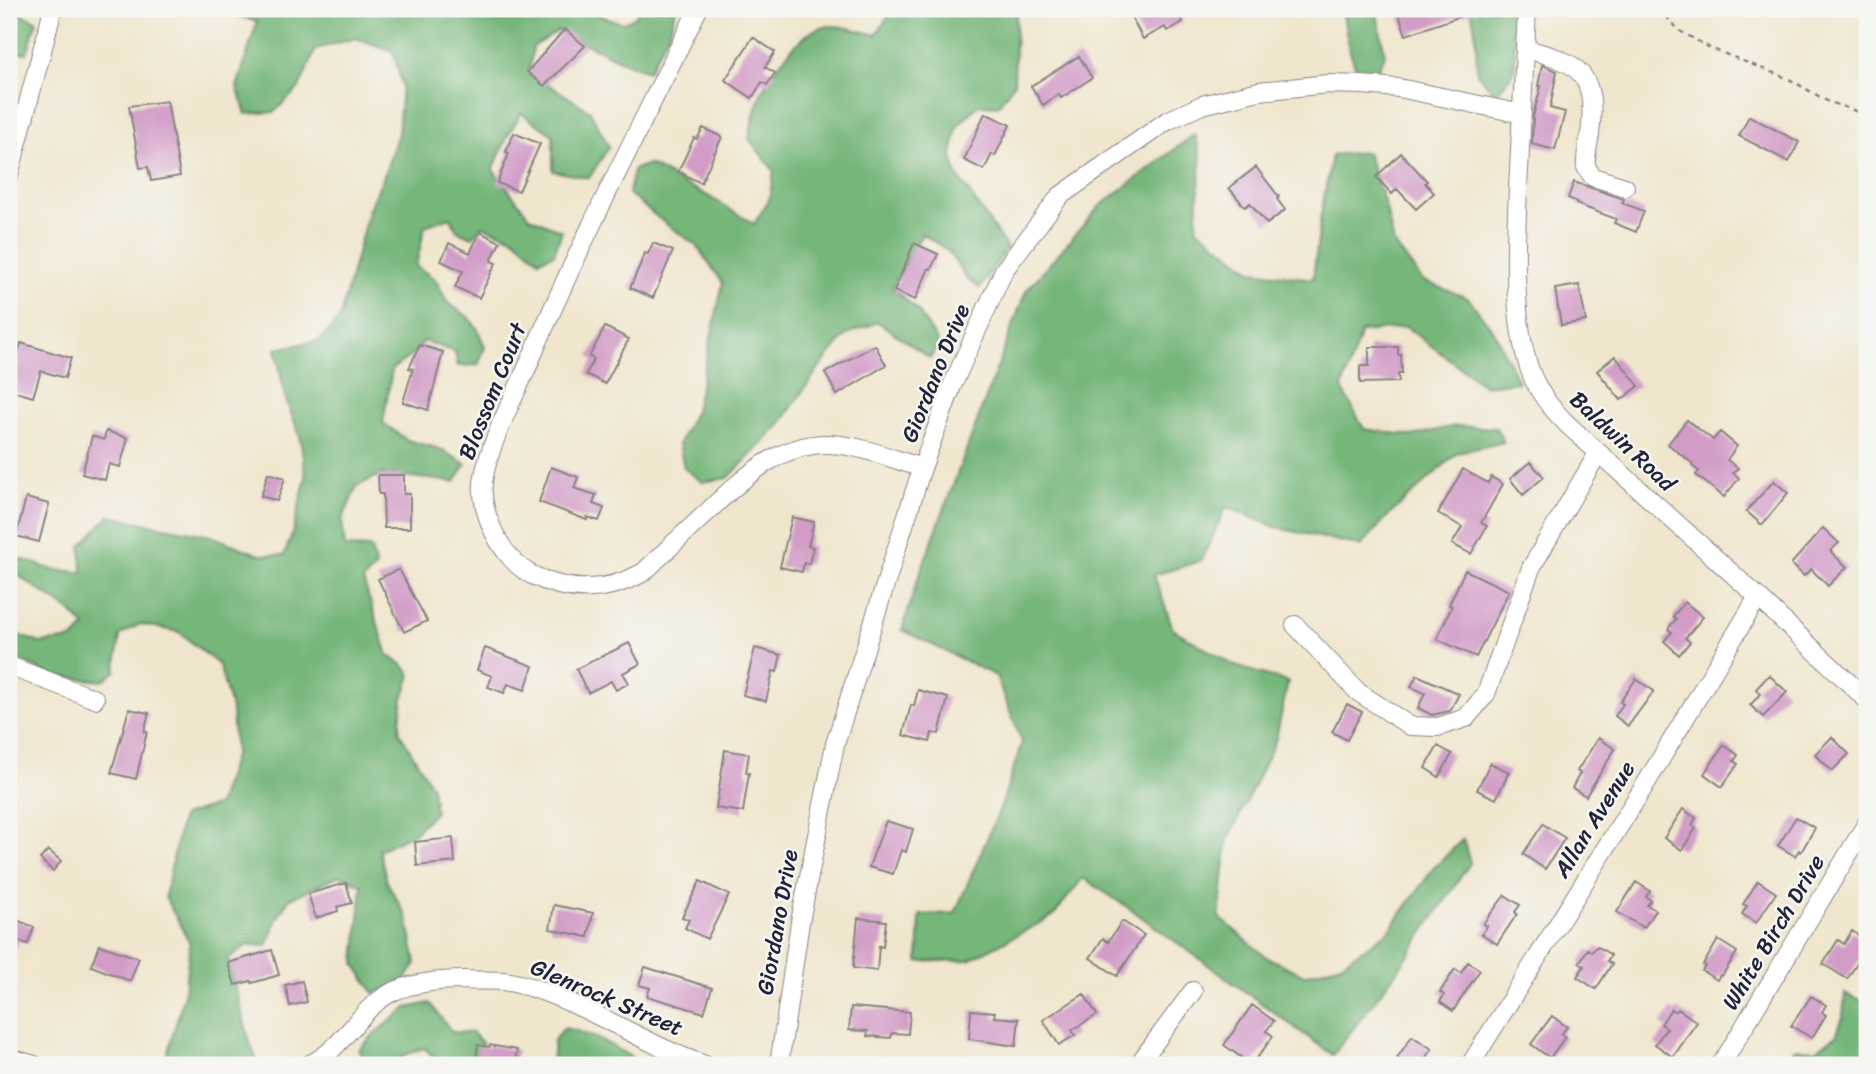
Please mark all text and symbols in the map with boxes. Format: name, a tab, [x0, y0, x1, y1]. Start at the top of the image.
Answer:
street label: Giordano Drive	[889, 297, 982, 449]
street label: Blossom Court	[446, 315, 539, 466]
street label: Baldwin Road	[1560, 381, 1687, 503]
street label: Allan Avenue	[1541, 752, 1647, 887]
street label: Giordano Drive	[745, 846, 810, 998]
street label: White Birch Drive	[1711, 846, 1836, 1018]
street label: Glenrock Street	[524, 947, 690, 1048]

